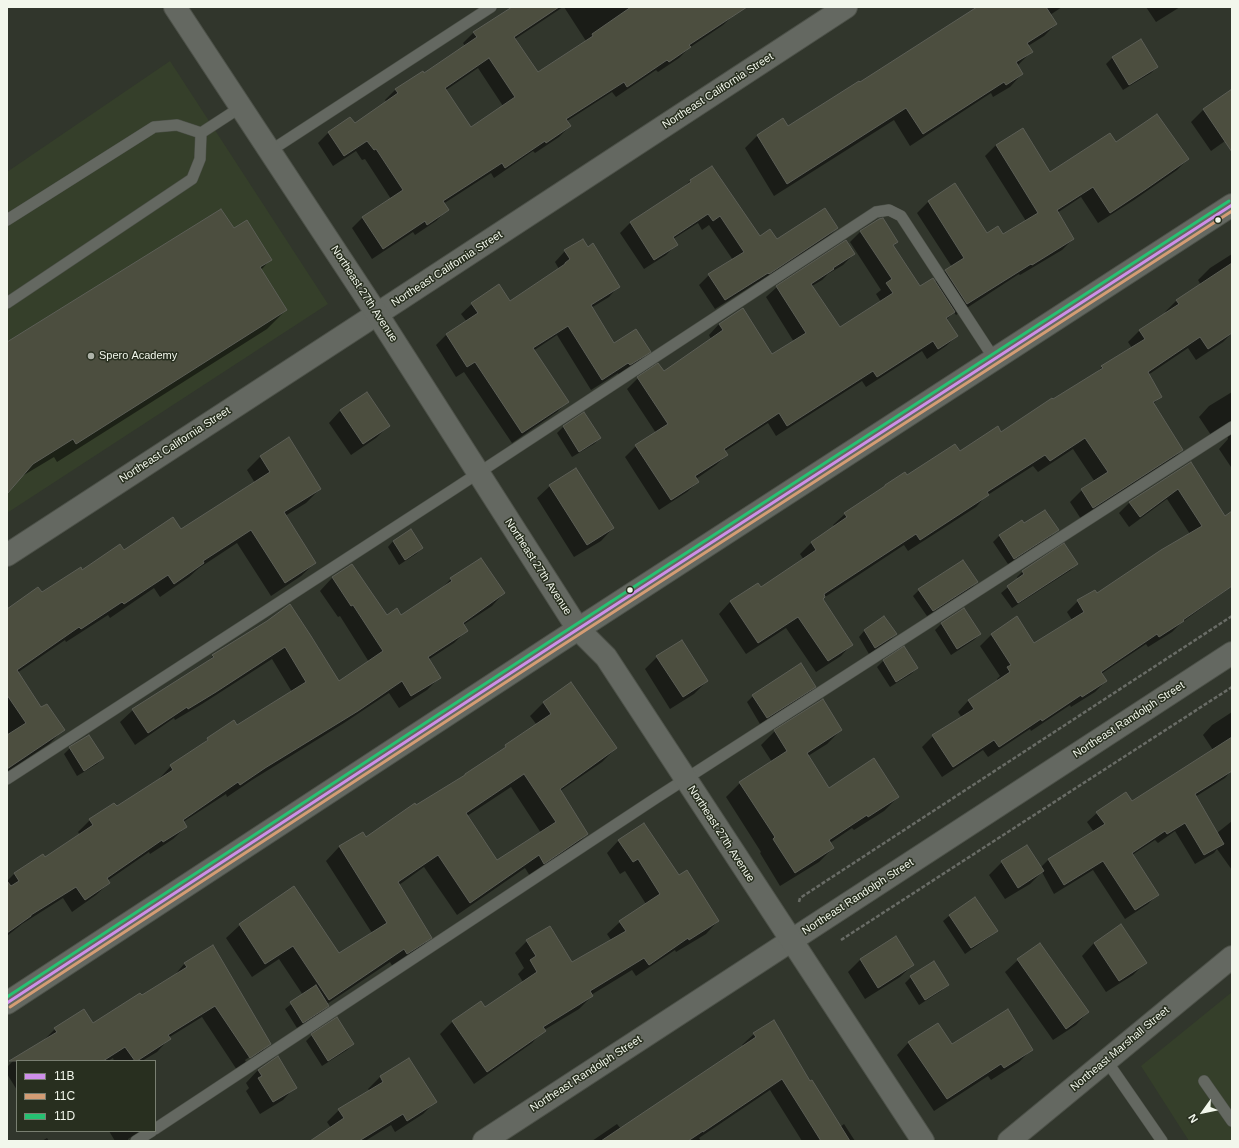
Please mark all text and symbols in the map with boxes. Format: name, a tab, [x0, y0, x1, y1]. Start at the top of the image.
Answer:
street label: Northeast California Street	[660, 50, 776, 132]
unlabelled marker	[1213, 215, 1223, 225]
street label: Northeast California Street	[389, 228, 505, 310]
street label: Northeast 27th Avenue	[328, 243, 400, 345]
place label: Spero Academy	[99, 349, 177, 363]
marker: Spero Academy	[86, 351, 96, 361]
street label: Northeast California Street	[117, 404, 233, 486]
street label: Northeast 27th Avenue	[502, 516, 574, 618]
unlabelled marker	[625, 585, 635, 595]
street label: Northeast Randolph Street	[1071, 679, 1187, 761]
street label: Northeast 27th Avenue	[685, 783, 757, 885]
street label: Northeast Randolph Street	[800, 856, 916, 938]
street label: Northeast Marshall Street	[1068, 1004, 1172, 1094]
street label: Northeast Randolph Street	[528, 1033, 644, 1115]
legend	[16, 1060, 156, 1132]
text: 11B	[54, 1069, 74, 1083]
text: 11C	[54, 1089, 75, 1103]
north arrow	[1183, 1092, 1223, 1132]
text: 11D	[54, 1109, 75, 1123]
text: N	[1186, 1112, 1200, 1125]

